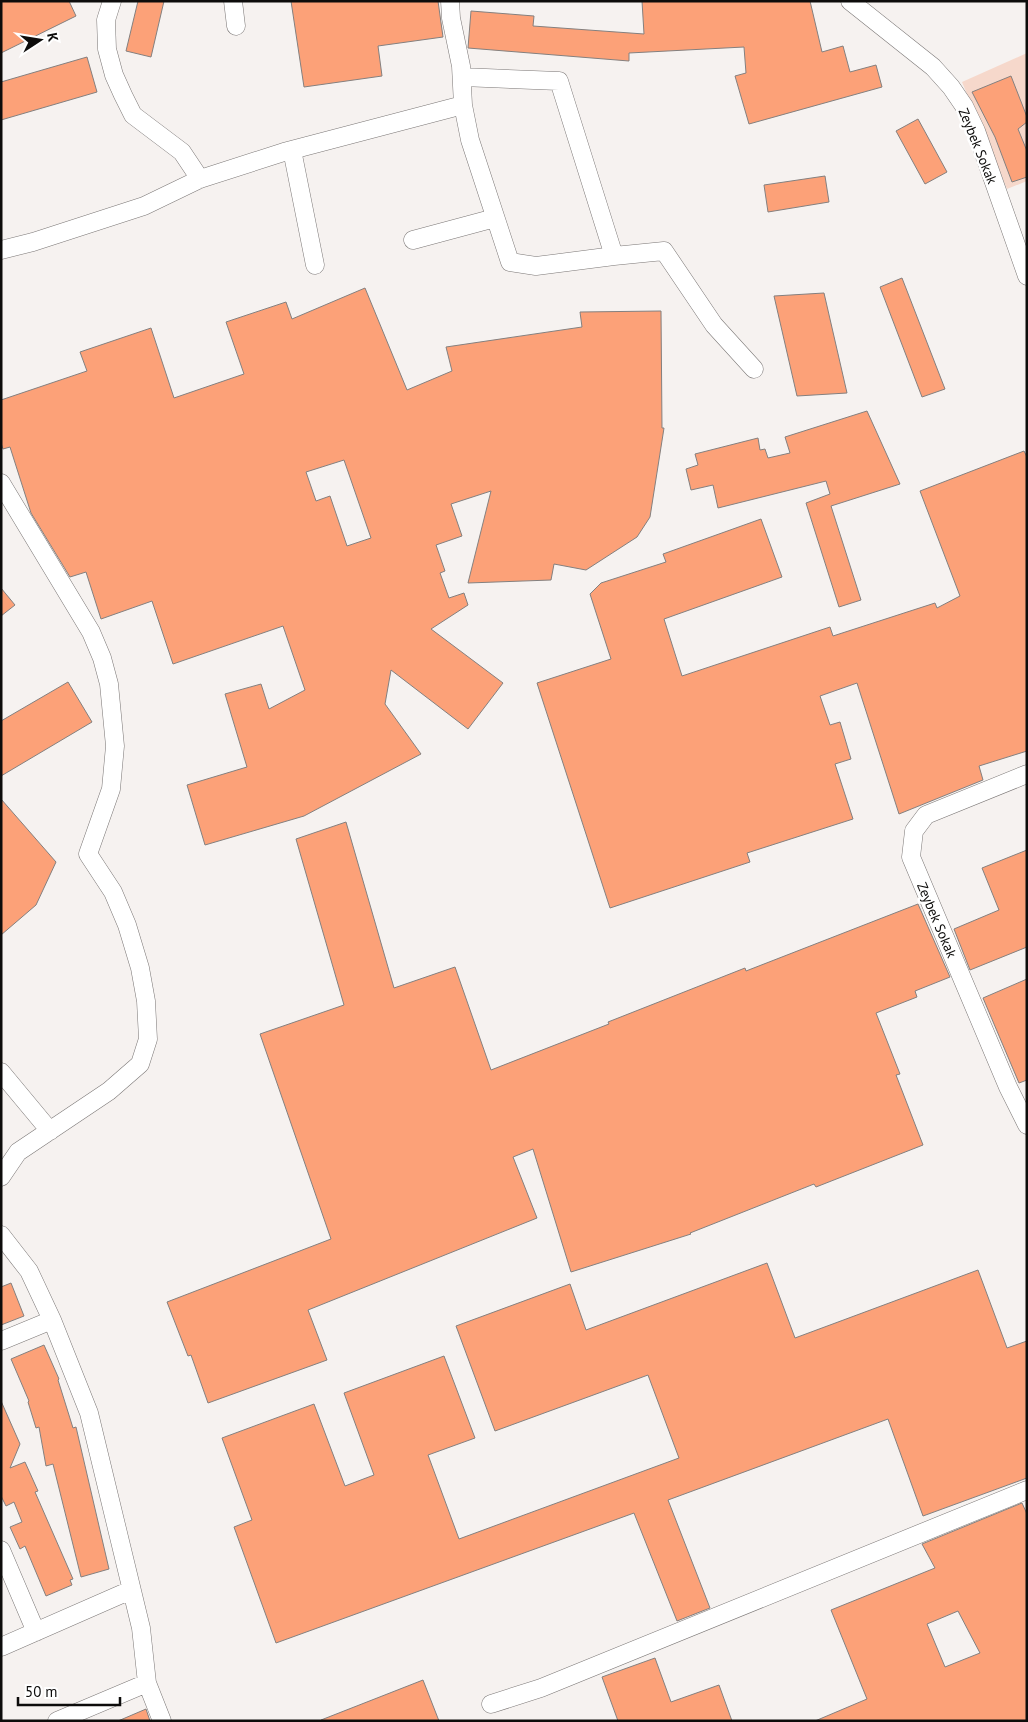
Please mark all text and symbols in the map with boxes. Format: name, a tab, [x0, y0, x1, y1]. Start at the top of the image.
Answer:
north arrow	[15, 15, 65, 65]
text: K	[43, 31, 62, 44]
street label: Zeybek Sokak	[955, 105, 1001, 187]
street label: Zeybek Sokak	[913, 880, 961, 961]
scale bar	[18, 1674, 120, 1706]
text: 50 m	[25, 1682, 58, 1701]

